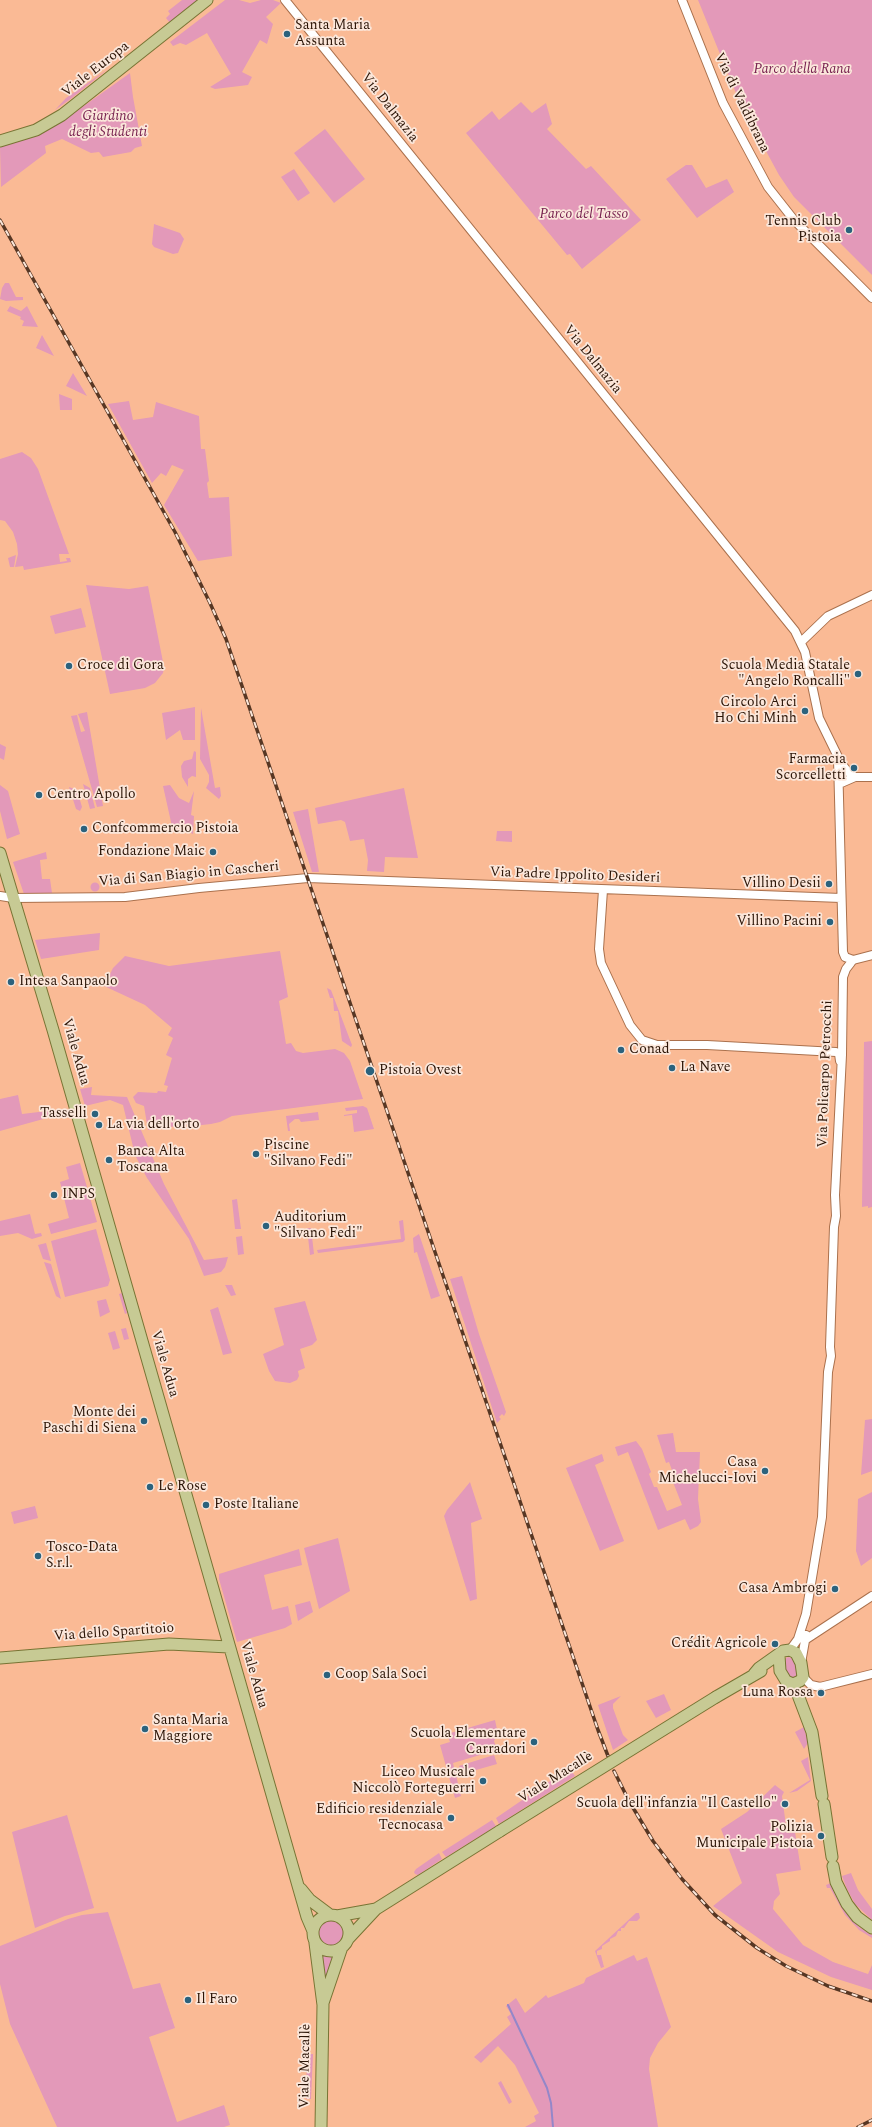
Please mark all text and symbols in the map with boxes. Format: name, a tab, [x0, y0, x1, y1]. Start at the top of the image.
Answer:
place label: Santa Maria Assunta	[295, 18, 370, 50]
marker: Santa Maria Assunta	[282, 29, 292, 39]
street label: Viale Europa	[59, 38, 133, 102]
street label: Via di Valdibrana	[710, 50, 772, 156]
park label: Parco della Rana	[753, 62, 851, 78]
street label: Via Dalmazia	[357, 70, 421, 146]
park label: Giardino degli Studenti	[69, 109, 147, 142]
park label: Parco del Tasso	[540, 207, 628, 223]
place label: Tennis Club Pistoia	[765, 214, 841, 246]
marker: Tennis Club Pistoia	[844, 225, 854, 235]
street label: Via Dalmazia	[559, 322, 625, 398]
place label: Croce di Gora	[77, 658, 164, 674]
place label: Scuola Media Statale "Angelo Roncalli"	[721, 658, 850, 690]
marker: Croce di Gora	[64, 661, 74, 671]
marker: Scuola Media Statale "Angelo Roncalli"	[853, 669, 863, 679]
place label: Circolo Arci Ho Chi Minh	[714, 695, 797, 728]
marker: Circolo Arci Ho Chi Minh	[800, 706, 810, 716]
place label: Farmacia Scorcelletti	[776, 752, 846, 784]
marker: Farmacia Scorcelletti	[849, 763, 859, 773]
place label: Centro Apollo	[47, 787, 136, 803]
marker: Centro Apollo	[34, 790, 44, 800]
place label: Confcommercio Pistoia	[92, 821, 238, 837]
marker: Confcommercio Pistoia	[79, 824, 89, 834]
place label: Fondazione Maic	[98, 844, 205, 860]
marker: Fondazione Maic	[208, 847, 218, 857]
street label: Via di San Biagio in Cascheri	[98, 859, 280, 891]
street label: Via Padre Ippolito Desideri	[490, 865, 660, 887]
place label: Villino Desii	[742, 876, 821, 892]
marker: Villino Desii	[824, 879, 834, 889]
place label: Villino Pacini	[736, 914, 822, 930]
marker: Villino Pacini	[825, 917, 835, 927]
place label: Intesa Sanpaolo	[19, 974, 118, 990]
marker: Intesa Sanpaolo	[6, 977, 16, 987]
street label: Via Policarpo Petrocchi	[815, 1000, 837, 1148]
street label: Viale Adua	[57, 1017, 93, 1087]
place label: Conad	[629, 1042, 669, 1058]
marker: Conad	[616, 1045, 626, 1055]
place label: La Nave	[680, 1060, 731, 1076]
place label: Pistoia Ovest	[379, 1063, 461, 1079]
marker: La Nave	[667, 1063, 677, 1073]
marker: Pistoia Ovest	[364, 1065, 376, 1077]
place label: Tasselli	[40, 1106, 87, 1122]
marker: Tasselli	[90, 1109, 100, 1119]
place label: La via dell'orto	[107, 1117, 200, 1133]
marker: La via dell'orto	[94, 1120, 104, 1130]
place label: Piscine "Silvano Fedi"	[264, 1138, 352, 1170]
place label: Banca Alta Toscana	[117, 1144, 185, 1176]
marker: Piscine "Silvano Fedi"	[251, 1149, 261, 1159]
marker: Banca Alta Toscana	[104, 1155, 114, 1165]
place label: INPS	[62, 1187, 95, 1203]
marker: INPS	[49, 1190, 59, 1200]
place label: Auditorium "Silvano Fedi"	[274, 1210, 362, 1242]
marker: Auditorium "Silvano Fedi"	[261, 1221, 271, 1231]
street label: Viale Adua	[146, 1329, 182, 1399]
place label: Monte dei Paschi di Siena	[43, 1405, 136, 1438]
marker: Monte dei Paschi di Siena	[139, 1416, 149, 1426]
place label: Casa Michelucci-Iovi	[658, 1455, 757, 1488]
marker: Casa Michelucci-Iovi	[760, 1466, 770, 1476]
place label: Le Rose	[158, 1479, 207, 1495]
marker: Le Rose	[145, 1482, 155, 1492]
place label: Poste Italiane	[214, 1497, 299, 1513]
marker: Poste Italiane	[201, 1500, 211, 1510]
place label: Tosco-Data S.r.l.	[46, 1540, 117, 1572]
marker: Tosco-Data S.r.l.	[33, 1551, 43, 1561]
place label: Casa Ambrogi	[738, 1581, 827, 1597]
marker: Casa Ambrogi	[830, 1584, 840, 1594]
street label: Via dello Spartitoio	[53, 1620, 175, 1646]
place label: Crédit Agricole	[671, 1636, 767, 1652]
marker: Crédit Agricole	[770, 1639, 780, 1649]
street label: Viale Adua	[235, 1640, 271, 1710]
place label: Coop Sala Soci	[335, 1667, 427, 1683]
marker: Coop Sala Soci	[322, 1670, 332, 1680]
place label: Luna Rossa	[742, 1685, 813, 1701]
marker: Luna Rossa	[816, 1688, 826, 1698]
place label: Santa Maria Maggiore	[153, 1713, 228, 1746]
marker: Santa Maria Maggiore	[140, 1724, 150, 1734]
place label: Scuola Elementare Carradori	[411, 1726, 526, 1758]
marker: Scuola Elementare Carradori	[529, 1737, 539, 1747]
street label: Viale Macallè	[516, 1748, 596, 1808]
place label: Liceo Musicale Niccolò Forteguerri	[352, 1765, 475, 1798]
marker: Liceo Musicale Niccolò Forteguerri	[478, 1776, 488, 1786]
place label: Scuola dell'infanzia "Il Castello"	[577, 1796, 777, 1812]
marker: Scuola dell'infanzia "Il Castello"	[780, 1799, 790, 1809]
place label: Edificio residenziale Tecnocasa	[316, 1802, 443, 1834]
marker: Edificio residenziale Tecnocasa	[446, 1813, 456, 1823]
place label: Polizia Municipale Pistoia	[696, 1820, 813, 1852]
marker: Polizia Municipale Pistoia	[816, 1831, 826, 1841]
place label: Il Faro	[196, 1992, 237, 2008]
marker: Il Faro	[183, 1995, 193, 2005]
street label: Viale Macallè	[297, 2024, 315, 2108]

